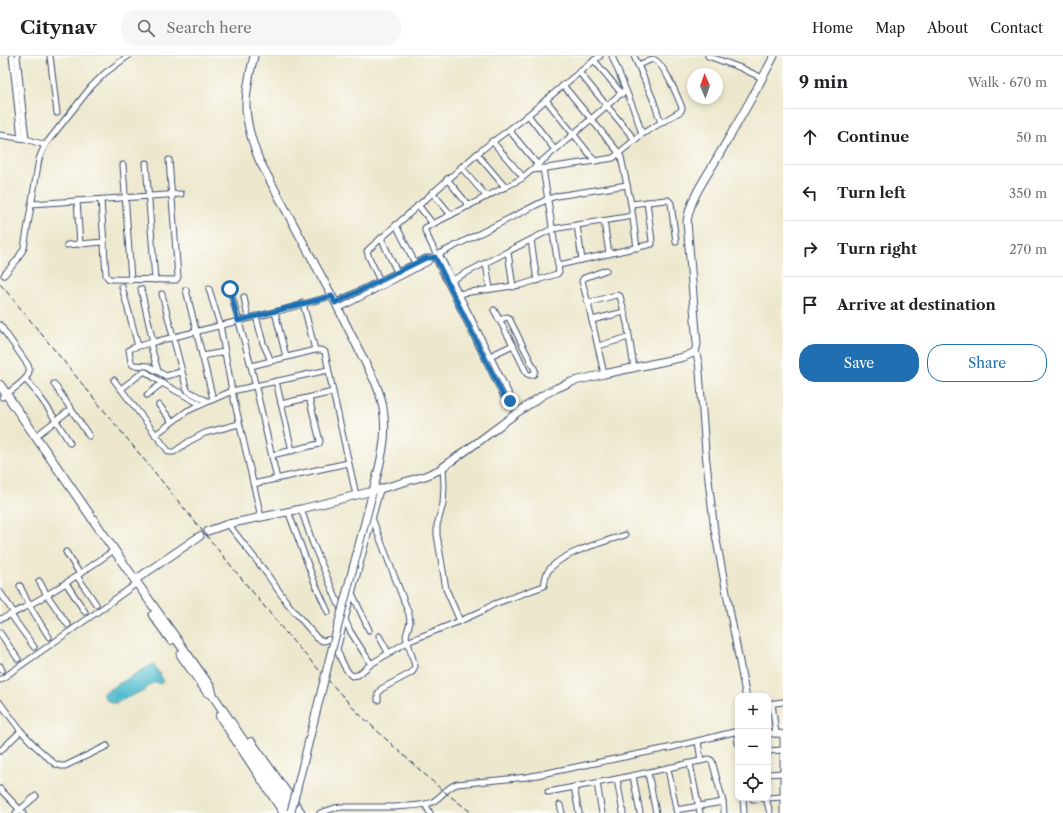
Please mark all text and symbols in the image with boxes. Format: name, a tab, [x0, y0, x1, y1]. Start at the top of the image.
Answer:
search box	[121, 10, 401, 46]
text: Citynav	[20, 16, 97, 39]
icon: search	[135, 17, 157, 39]
text: Search here	[167, 18, 252, 37]
text: Home	[812, 19, 853, 37]
text: Map	[875, 19, 905, 37]
text: About	[927, 19, 968, 37]
text: Contact	[990, 19, 1043, 37]
north arrow	[687, 68, 723, 104]
text: 9 min	[799, 72, 848, 92]
text: Walk · 670 m	[968, 74, 1047, 90]
icon: ahead	[799, 126, 821, 148]
text: Continue	[837, 127, 909, 146]
text: 50 m	[1016, 129, 1047, 145]
icon: left	[799, 182, 821, 204]
text: Turn left	[837, 183, 906, 202]
text: 350 m	[1009, 185, 1047, 201]
icon: right	[799, 238, 821, 260]
text: Turn right	[837, 239, 917, 258]
text: 270 m	[1009, 241, 1047, 257]
route start	[221, 280, 239, 298]
icon: arrive	[799, 294, 821, 316]
text: Arrive at destination	[837, 295, 996, 314]
button: Save	[799, 344, 919, 382]
button: Share	[927, 344, 1047, 382]
route end	[501, 392, 519, 410]
map controls	[735, 693, 771, 801]
button: +	[735, 693, 771, 729]
button: −	[735, 729, 771, 765]
button: locate	[735, 765, 771, 801]

